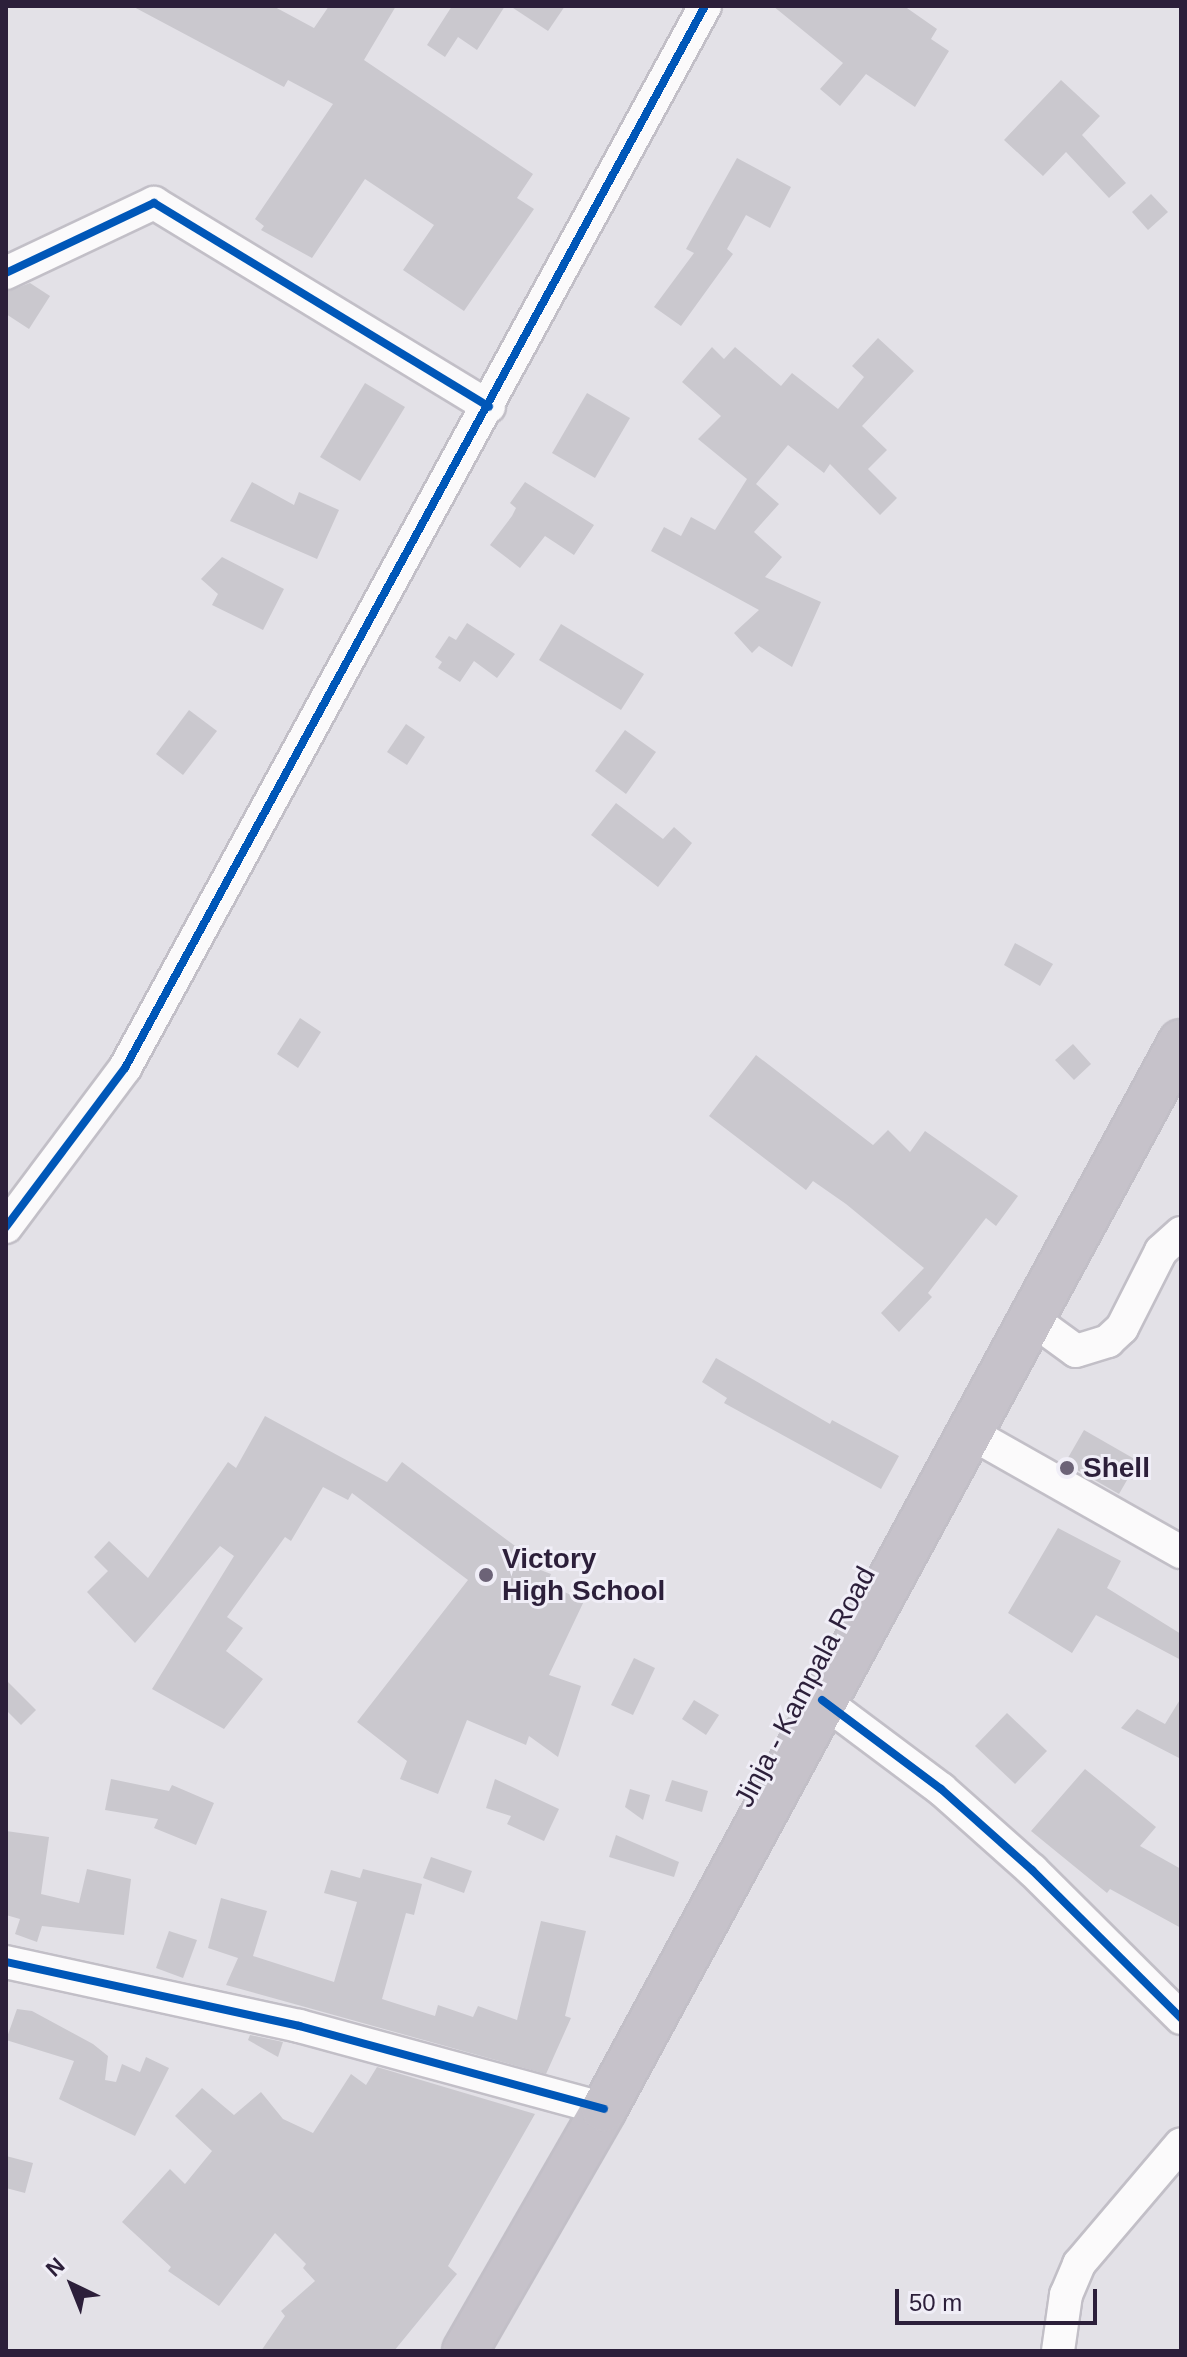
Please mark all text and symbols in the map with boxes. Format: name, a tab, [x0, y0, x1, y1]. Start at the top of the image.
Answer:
place label: Shell	[1083, 1451, 1150, 1485]
marker: Shell	[1058, 1459, 1076, 1477]
place label: Victory High School	[502, 1542, 665, 1608]
street label: Jinja - Kampala Road	[727, 1561, 883, 1813]
marker: Victory High School	[477, 1566, 495, 1584]
north arrow	[32, 2245, 112, 2325]
text: N	[41, 2253, 70, 2282]
scale bar	[899, 2273, 1101, 2323]
text: 50 m	[909, 2289, 962, 2316]

